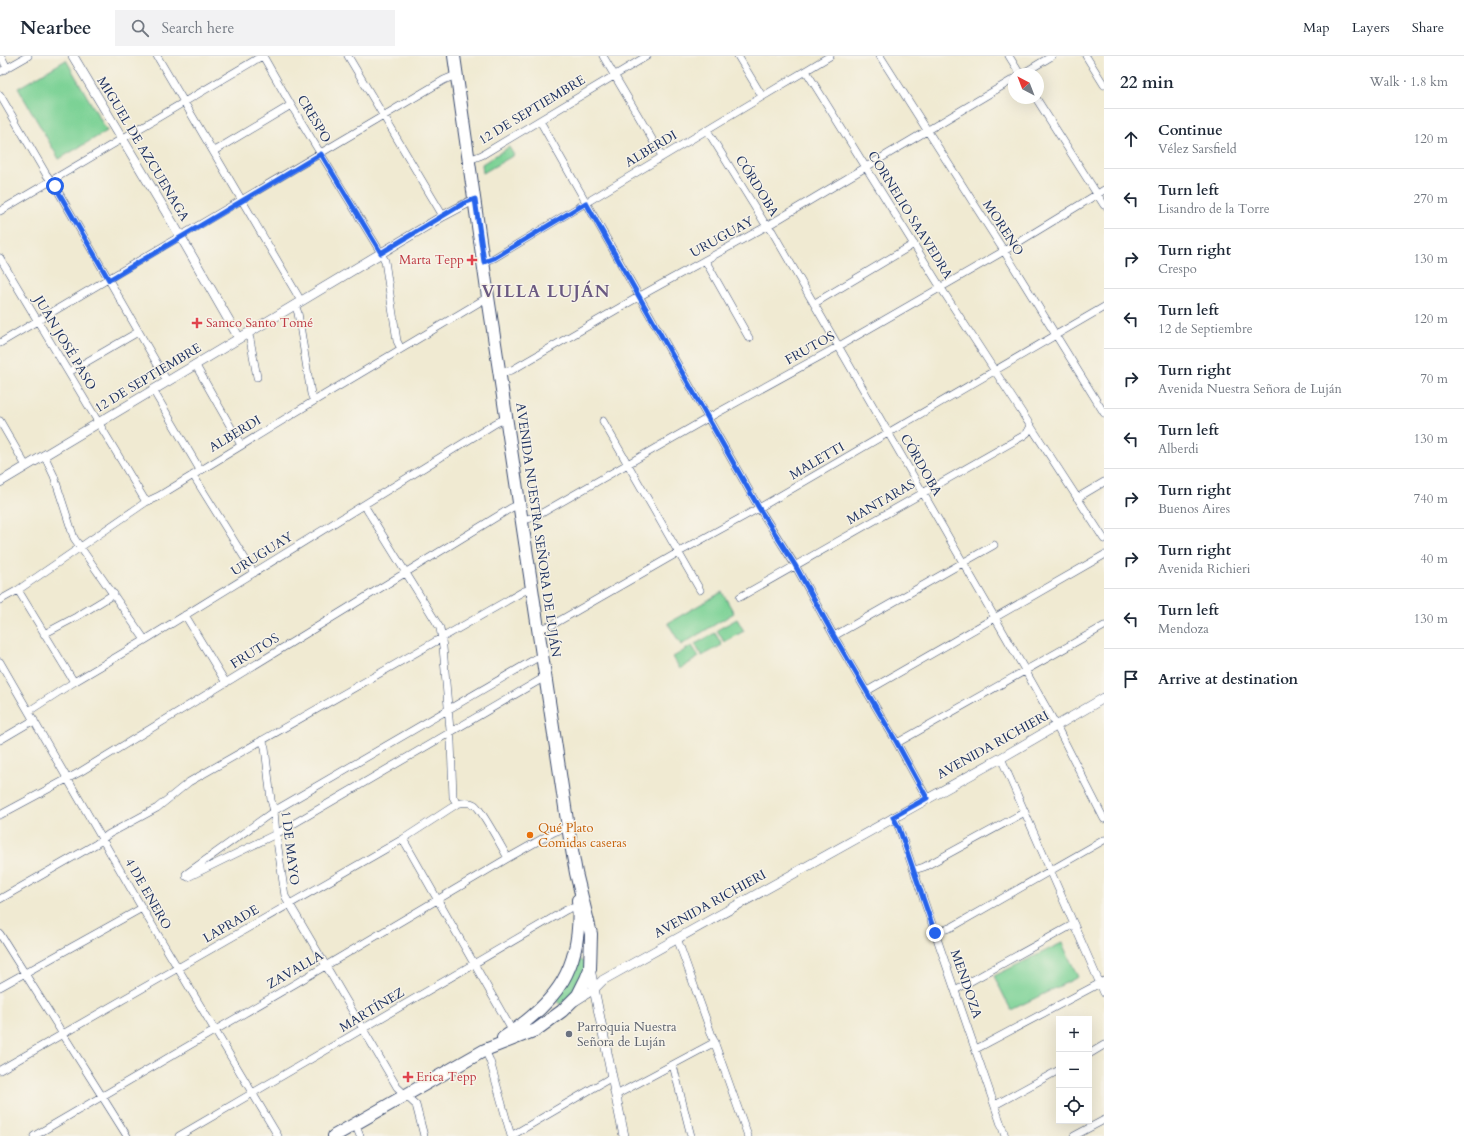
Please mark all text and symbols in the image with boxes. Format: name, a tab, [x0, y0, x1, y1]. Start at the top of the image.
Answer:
search box	[115, 10, 395, 46]
text: Nearbee	[20, 15, 91, 41]
icon: search	[129, 17, 151, 39]
text: Search here	[161, 18, 234, 38]
text: Map	[1303, 18, 1330, 37]
text: Layers	[1352, 18, 1390, 37]
text: Share	[1412, 18, 1444, 37]
north arrow	[1008, 68, 1044, 104]
street label: 12 DE SEPTIEMBRE	[475, 71, 589, 149]
text: 22 min	[1120, 71, 1174, 94]
street label: MIGUEL DE AZCUENAGA	[93, 73, 194, 225]
text: Walk · 1.8 km	[1369, 73, 1448, 91]
street label: CRESPO	[293, 92, 335, 146]
text: Continue	[1158, 120, 1223, 140]
street label: ALBERDI	[622, 126, 680, 172]
icon: ahead	[1120, 128, 1142, 150]
text: 120 m	[1414, 130, 1448, 148]
text: Vélez Sarsfield	[1158, 140, 1237, 158]
street label: CORNELIO SAAVEDRA	[863, 148, 957, 283]
street label: CÓRDOBA	[731, 152, 783, 221]
route start	[46, 177, 64, 195]
text: Turn left	[1158, 180, 1219, 200]
icon: left	[1120, 188, 1142, 210]
text: 270 m	[1414, 190, 1448, 208]
street label: MORENO	[978, 197, 1028, 259]
text: Lisandro de la Torre	[1158, 200, 1270, 218]
street label: URUGUAY	[687, 212, 757, 262]
text: Turn right	[1158, 240, 1231, 260]
icon: right	[1120, 248, 1142, 270]
text: 130 m	[1414, 250, 1448, 268]
place label: Marta Tepp	[399, 251, 464, 269]
marker: Marta Tepp	[467, 255, 477, 265]
text: Crespo	[1158, 260, 1197, 278]
district label: VILLA LUJÁN	[482, 280, 610, 303]
street label: JUAN JOSÉ PASO	[29, 291, 100, 394]
text: Turn left	[1158, 300, 1219, 320]
icon: left	[1120, 308, 1142, 330]
text: 120 m	[1414, 310, 1448, 328]
place label: Samco Santo Tomé	[206, 314, 313, 332]
marker: Samco Santo Tomé	[191, 317, 203, 329]
text: 12 de Septiembre	[1158, 320, 1253, 338]
street label: FRUTOS	[782, 327, 838, 369]
street label: 12 DE SEPTIEMBRE	[91, 339, 205, 417]
text: Turn right	[1158, 360, 1231, 380]
icon: right	[1120, 368, 1142, 390]
text: 70 m	[1420, 370, 1448, 388]
text: Avenida Nuestra Señora de Luján	[1158, 380, 1342, 398]
street label: AVENIDA NUESTRA SEÑORA DE LUJÁN	[511, 401, 565, 659]
street label: ALBERDI	[206, 411, 264, 457]
text: Turn left	[1158, 420, 1219, 440]
icon: left	[1120, 428, 1142, 450]
text: 130 m	[1414, 430, 1448, 448]
street label: CÓRDOBA	[896, 431, 946, 500]
street label: MALETTI	[786, 438, 848, 484]
text: Alberdi	[1158, 440, 1199, 458]
street label: MANTARAS	[844, 475, 918, 529]
text: Turn right	[1158, 480, 1231, 500]
icon: right	[1120, 488, 1142, 510]
text: 740 m	[1414, 490, 1448, 508]
text: Buenos Aires	[1158, 500, 1230, 518]
street label: URUGUAY	[228, 528, 297, 580]
text: Turn right	[1158, 540, 1231, 560]
icon: right	[1120, 548, 1142, 570]
text: 40 m	[1420, 550, 1448, 568]
text: Avenida Richieri	[1158, 560, 1251, 578]
text: Turn left	[1158, 600, 1219, 620]
icon: left	[1120, 608, 1142, 630]
text: 130 m	[1414, 610, 1448, 628]
text: Mendoza	[1158, 620, 1209, 638]
street label: FRUTOS	[227, 629, 283, 673]
icon: arrive	[1120, 668, 1142, 690]
text: Arrive at destination	[1158, 669, 1298, 689]
street label: AVENIDA RICHIERI	[934, 707, 1052, 783]
street label: 1 DE MAYO	[277, 810, 303, 886]
place label: Qué Plato Comidas caseras	[538, 819, 627, 852]
marker: Qué Plato Comidas caseras	[525, 830, 535, 840]
street label: 4 DE ENERO	[120, 855, 176, 933]
street label: AVENIDA RICHIERI	[651, 866, 769, 942]
street label: LAPRADE	[200, 901, 262, 947]
route end	[926, 924, 944, 942]
street label: ZAVALLA	[264, 946, 327, 993]
street label: MENDOZA	[946, 947, 986, 1022]
street label: MARTÍNEZ	[336, 984, 408, 1036]
map controls	[1056, 1016, 1092, 1124]
button: +	[1056, 1016, 1092, 1052]
place label: Parroquia Nuestra Señora de Luján	[577, 1018, 677, 1051]
marker: Parroquia Nuestra Señora de Luján	[564, 1029, 574, 1039]
button: −	[1056, 1052, 1092, 1088]
place label: Erica Tepp	[416, 1068, 477, 1086]
marker: Erica Tepp	[403, 1072, 413, 1082]
button: locate	[1056, 1088, 1092, 1124]

